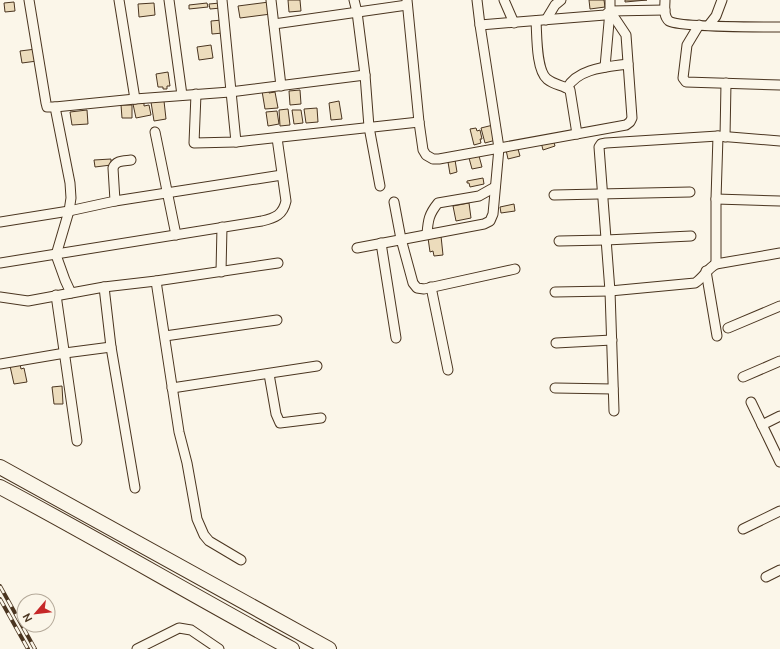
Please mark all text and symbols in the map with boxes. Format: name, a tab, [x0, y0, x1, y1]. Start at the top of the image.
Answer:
north arrow	[16, 593, 56, 633]
text: N	[20, 611, 34, 624]

